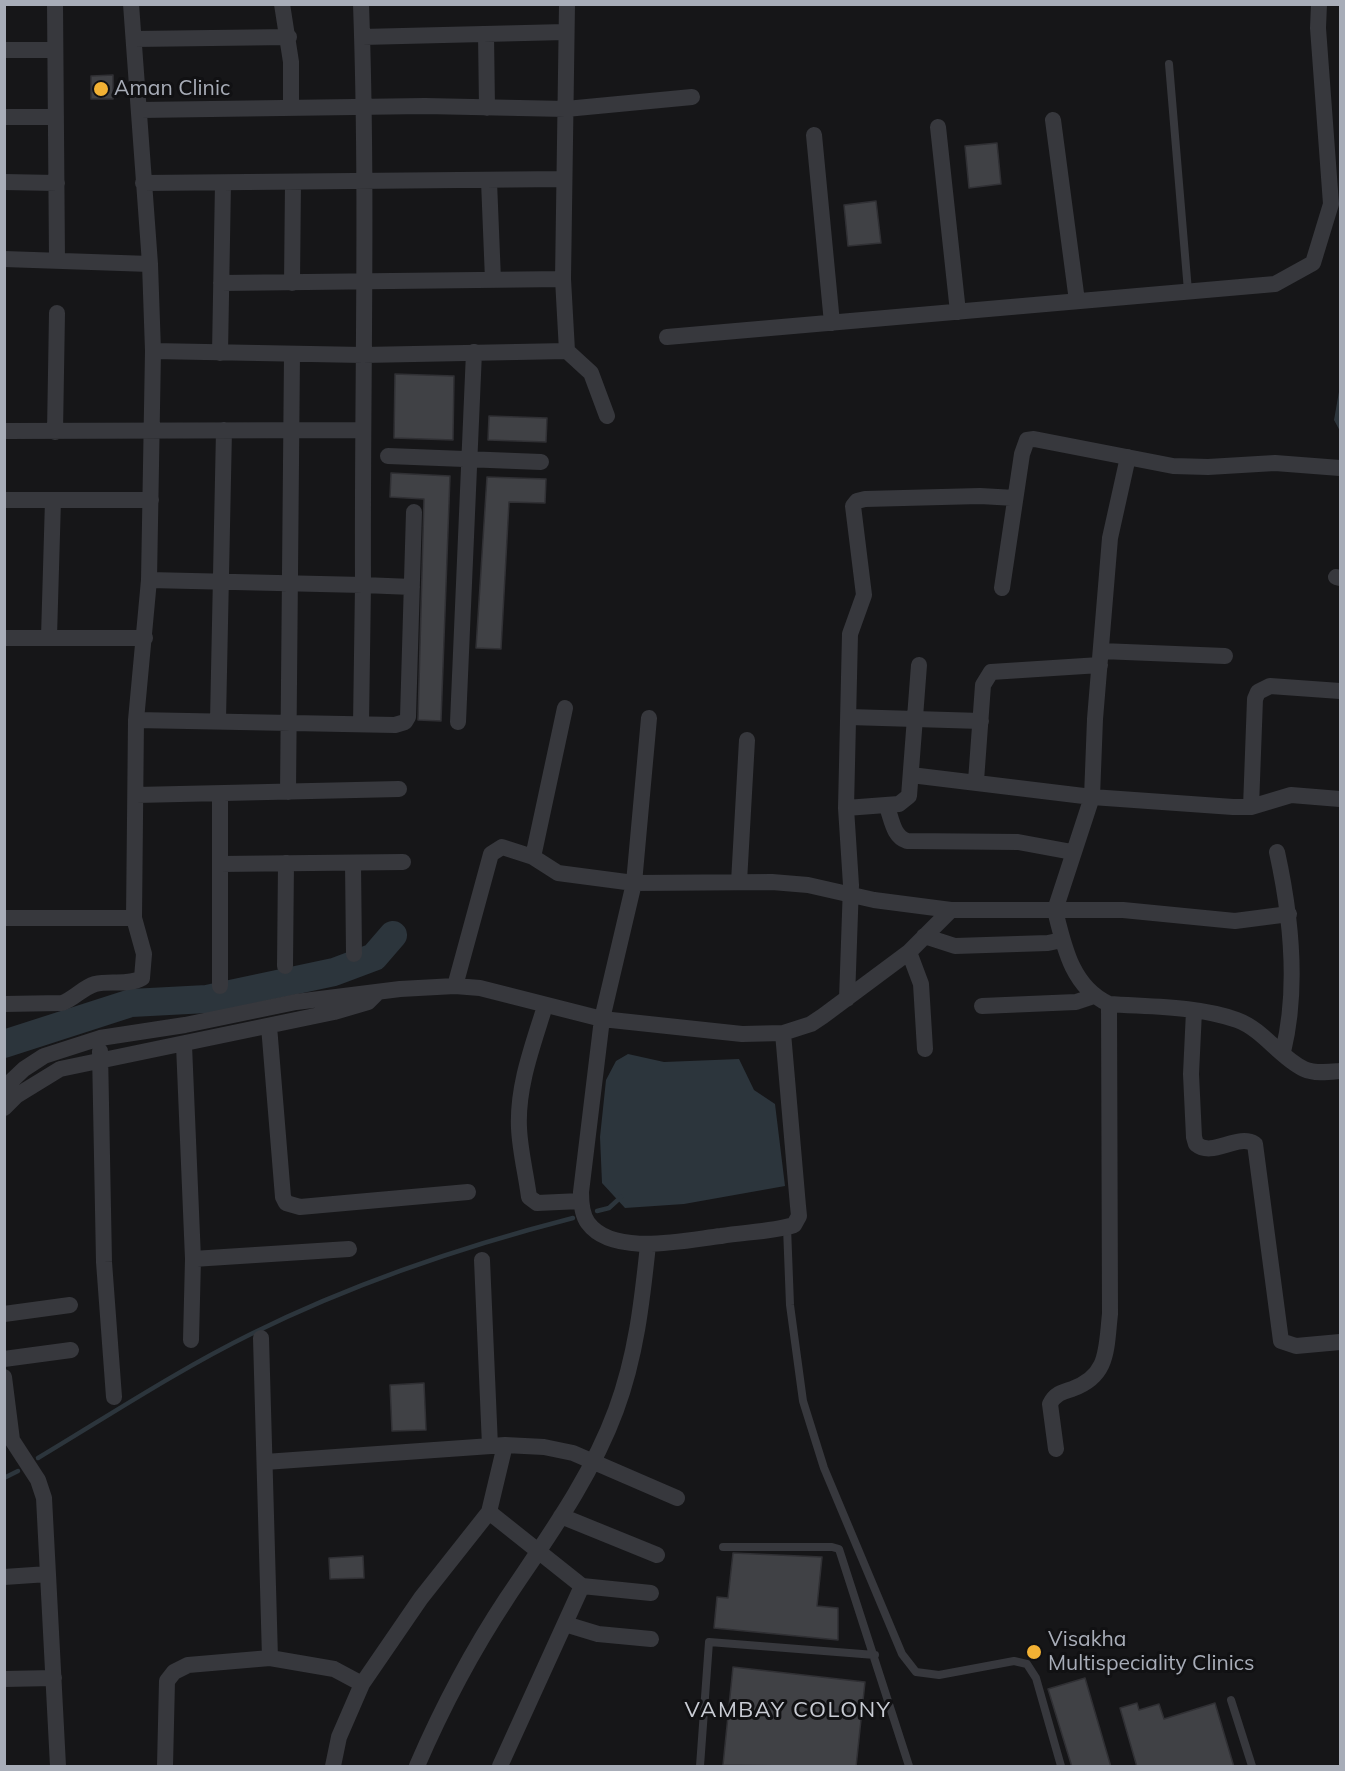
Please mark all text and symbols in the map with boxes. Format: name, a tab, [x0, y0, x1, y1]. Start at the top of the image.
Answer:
place label: Aman Clinic	[114, 76, 230, 102]
marker: Aman Clinic	[92, 80, 110, 98]
place label: Visakha Multispeciality Clinics	[1048, 1627, 1255, 1677]
marker: Visakha Multispeciality Clinics	[1025, 1643, 1043, 1661]
district label: VAMBAY COLONY	[685, 1697, 891, 1723]

